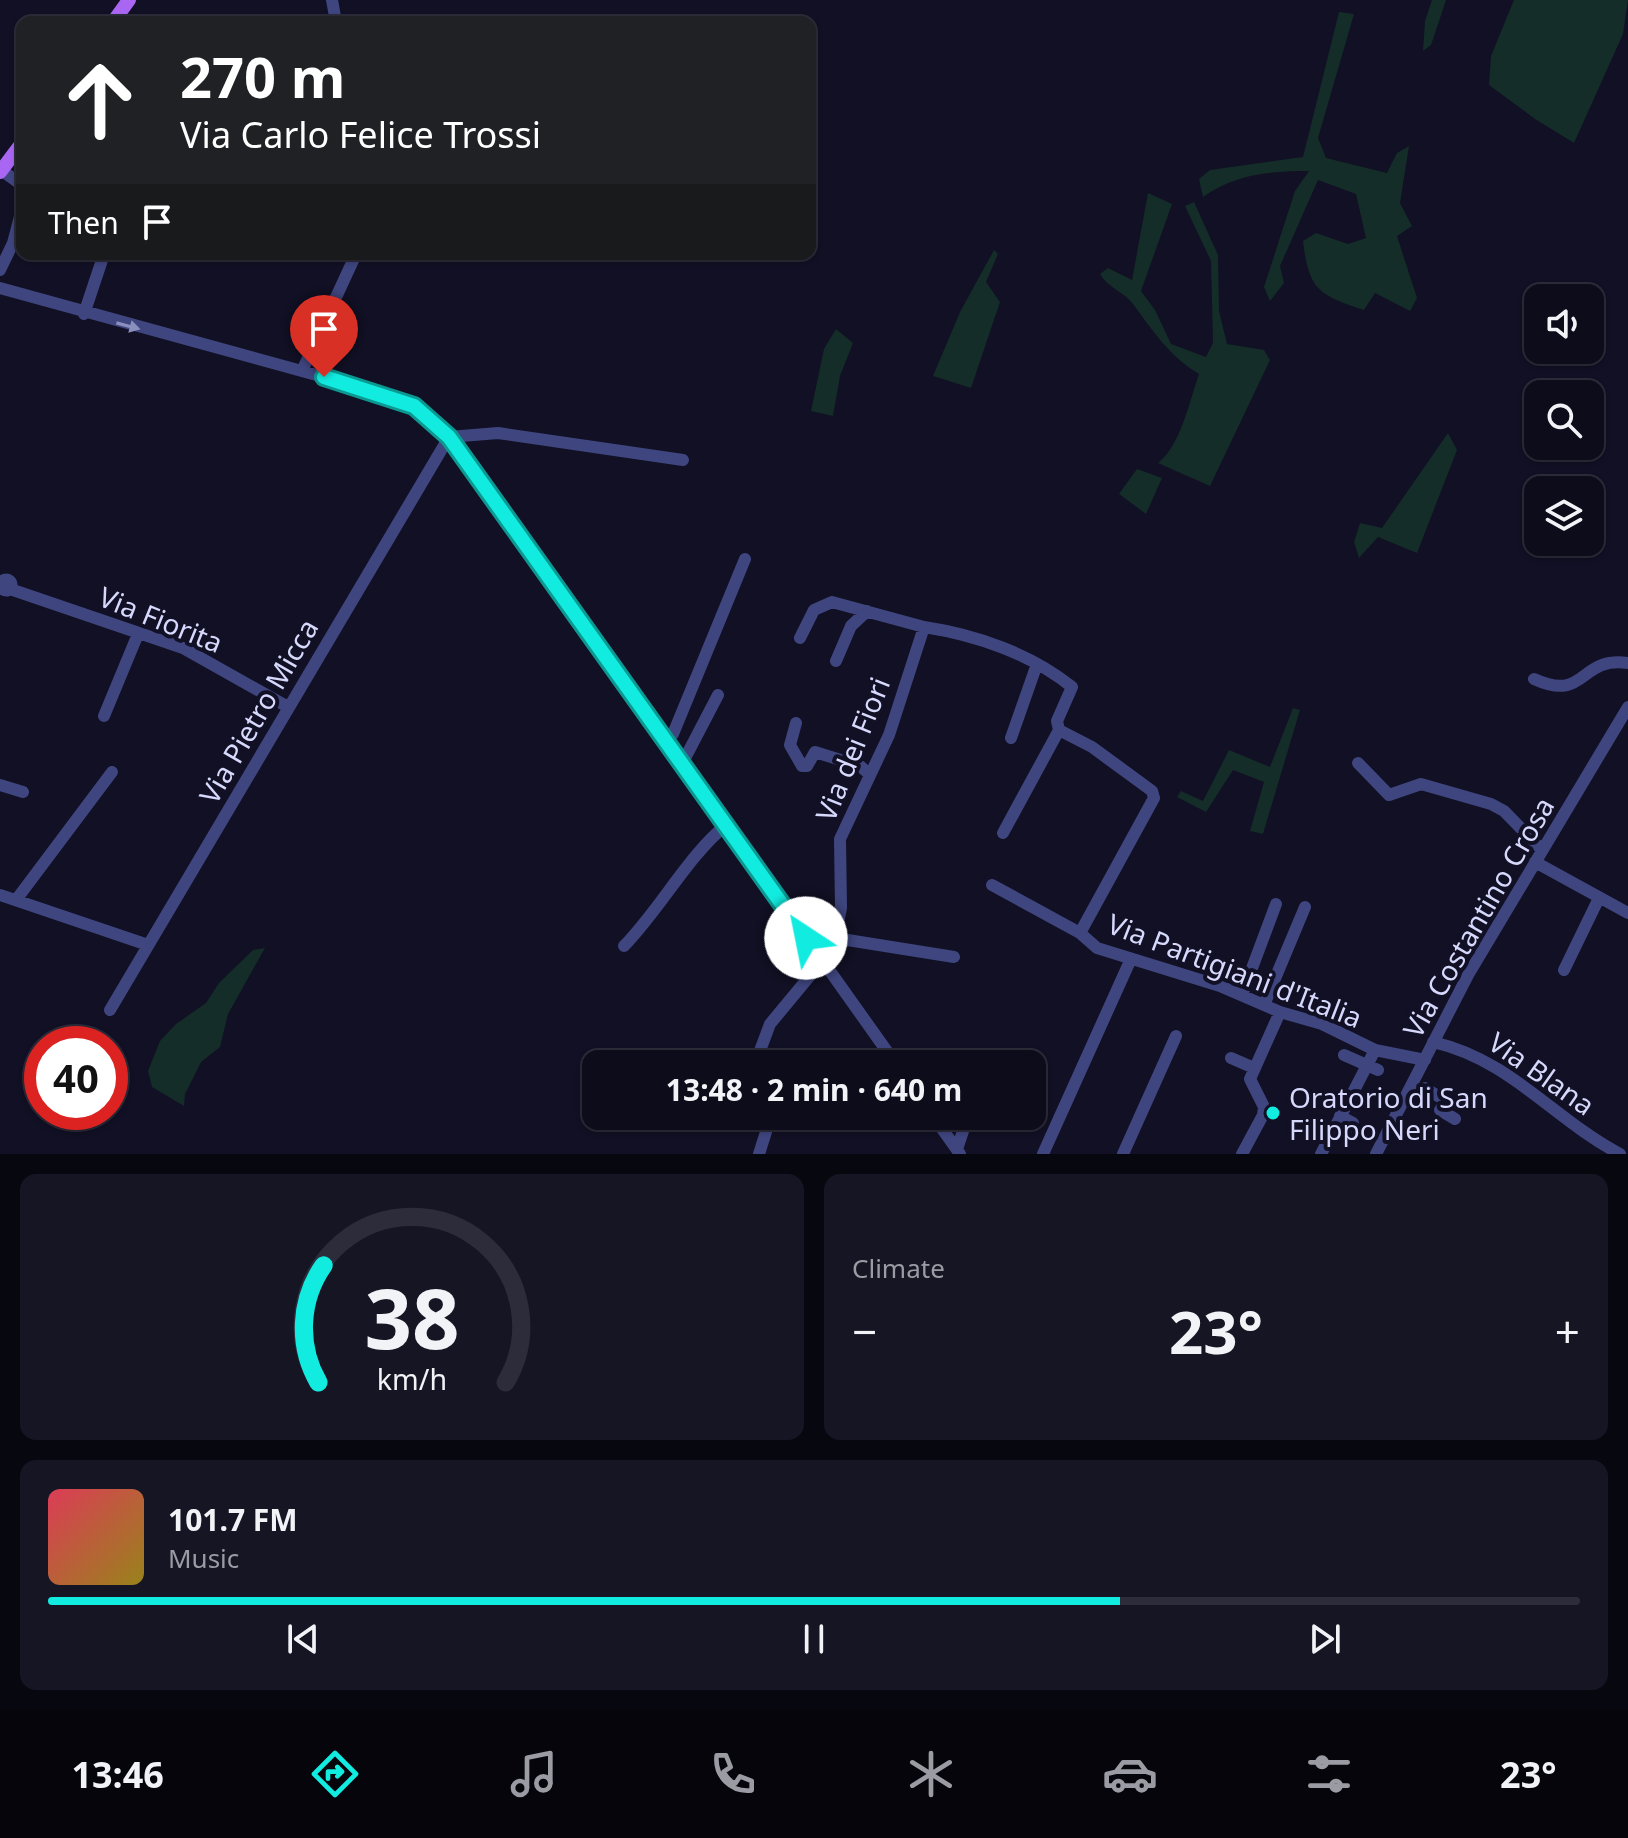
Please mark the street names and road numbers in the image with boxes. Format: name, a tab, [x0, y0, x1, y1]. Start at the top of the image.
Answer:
street label: Via Fiorita	[93, 577, 229, 661]
street label: Via Pietro Micca	[190, 612, 326, 810]
street label: Via dei Fiori	[806, 671, 898, 827]
street label: Via Costantino Crosa	[1394, 790, 1562, 1044]
street label: Via Partigiani d'Italia	[1102, 904, 1368, 1036]
street label: Via Blana	[1481, 1023, 1603, 1123]

